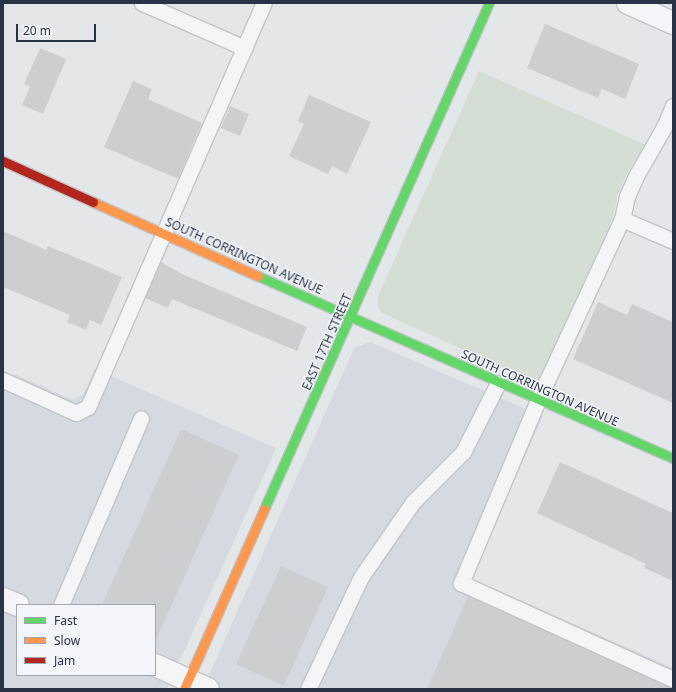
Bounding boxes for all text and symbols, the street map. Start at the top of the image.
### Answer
scale bar [18,16,98,42]
text: 20 m [23,22,51,39]
street label: SOUTH CORRINGTON AVENUE [163,215,325,297]
street label: EAST 17TH STREET [299,292,355,392]
street label: SOUTH CORRINGTON AVENUE [459,347,621,429]
legend [16,604,156,676]
text: Fast [54,612,77,629]
text: Slow [54,632,80,649]
text: Jam [54,652,75,669]

